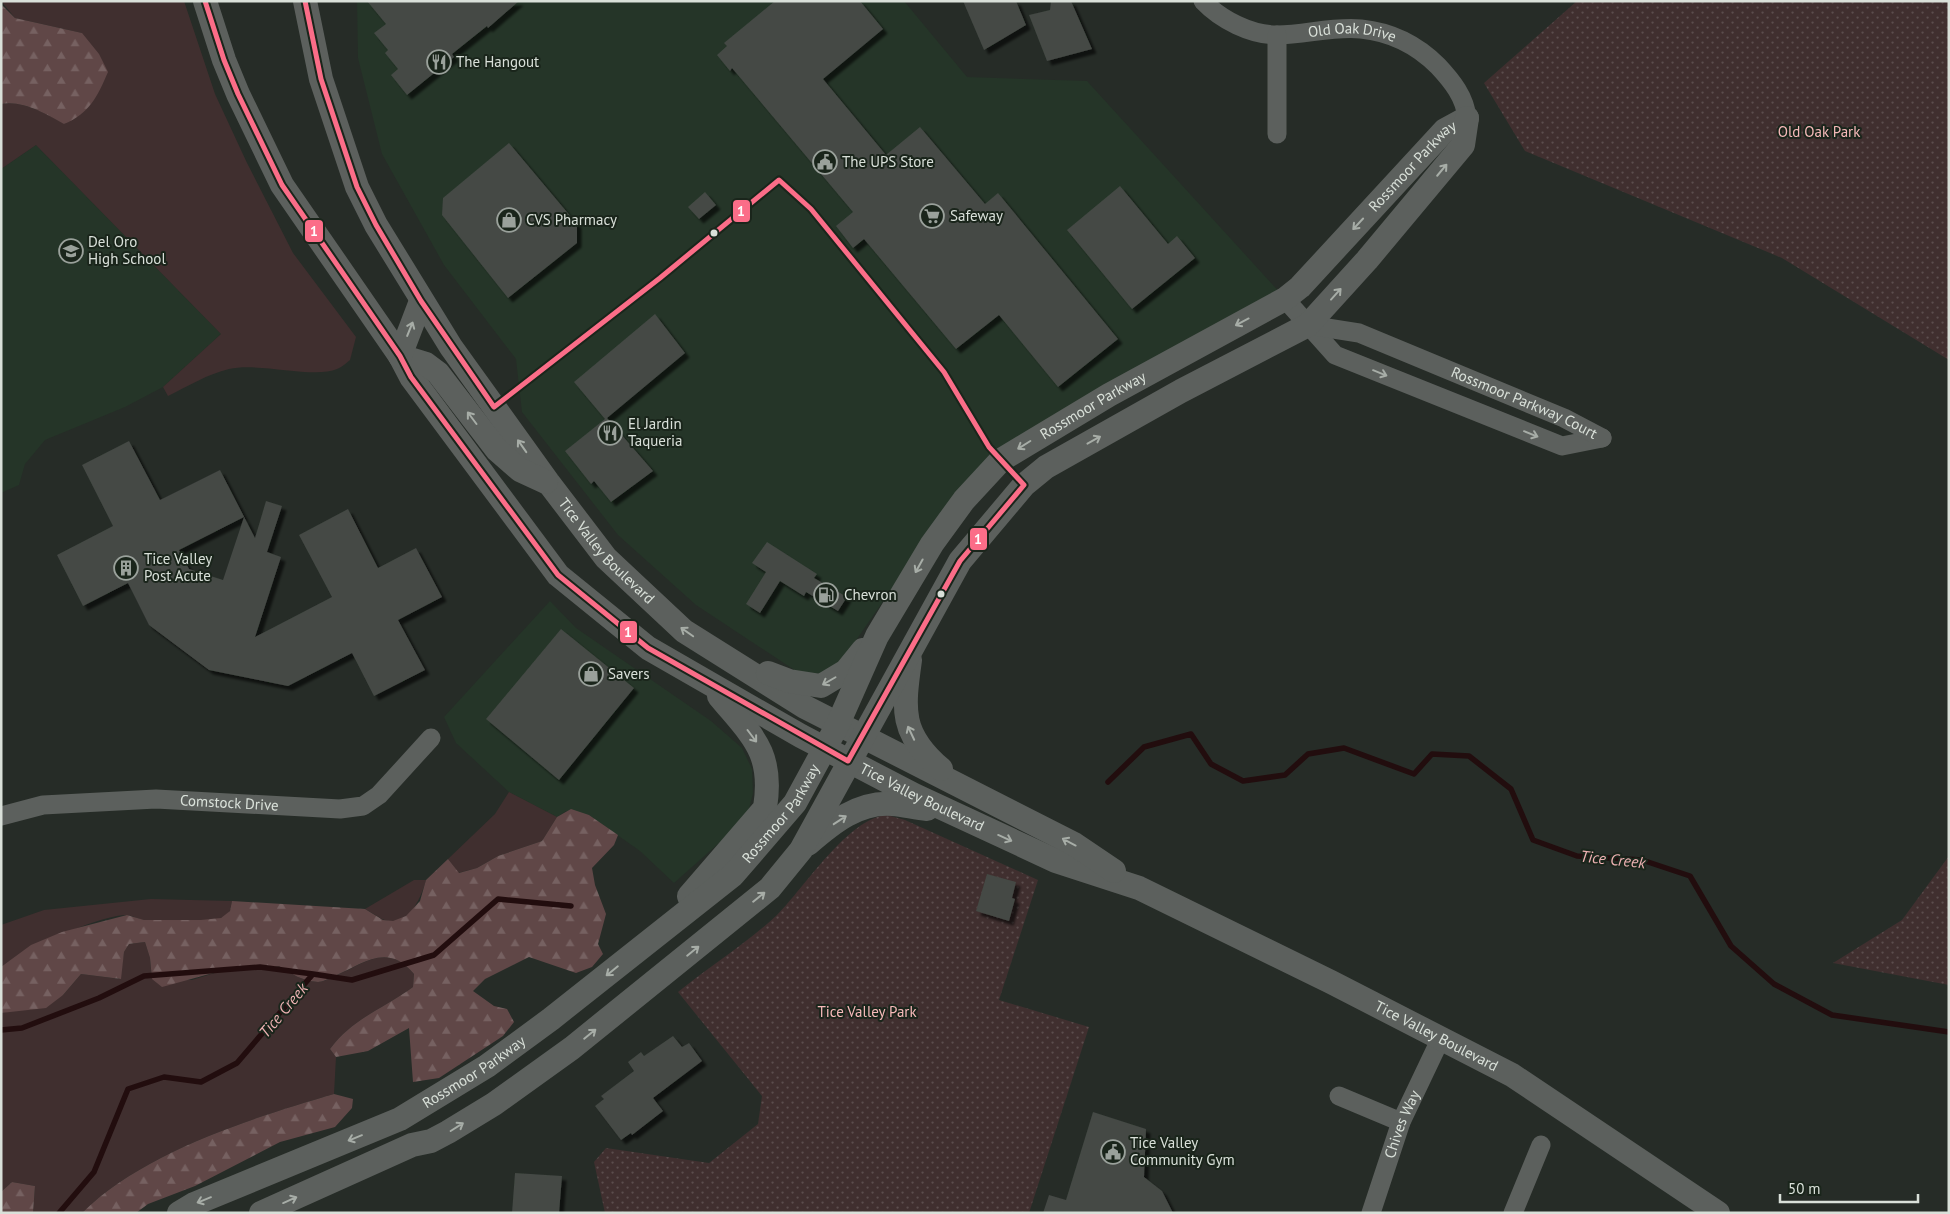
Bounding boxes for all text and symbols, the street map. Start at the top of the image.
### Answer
street label: Old Oak Drive [1307,18,1399,46]
restaurant icon: The Hangout [426,49,452,75]
place label: The Hangout [456,52,539,71]
street label: Rossmoor Parkway [1364,116,1459,216]
park label: Old Oak Park [1778,122,1861,141]
public building icon: The UPS Store [812,149,838,175]
place label: The UPS Store [842,152,934,171]
one-way arrow [1436,164,1447,177]
line badge: 1 [732,199,751,223]
text: 1 [737,202,745,220]
supermarket icon: Safeway [919,203,945,229]
place label: Safeway [950,206,1003,225]
shop icon: CVS Pharmacy [496,207,522,233]
place label: CVS Pharmacy [526,210,617,229]
one-way arrow [1352,218,1364,231]
line badge: 1 [304,219,324,243]
text: 1 [310,222,318,240]
unlabelled marker [709,228,719,238]
place label: Del Oro High School [88,232,166,268]
school or university icon: Del Oro High School [58,238,84,264]
one-way arrow [1330,287,1342,300]
one-way arrow [1234,317,1249,327]
one-way arrow [407,321,416,336]
street label: Rossmoor Parkway Court [1448,362,1601,443]
street label: Rossmoor Parkway [1036,367,1149,443]
one-way arrow [1372,369,1387,379]
one-way arrow [467,412,478,425]
place label: El Jardin Taqueria [628,414,683,450]
restaurant icon: El Jardin Taqueria [597,420,623,446]
one-way arrow [1523,429,1538,439]
one-way arrow [1087,435,1101,445]
one-way arrow [517,439,527,453]
one-way arrow [1017,440,1031,450]
street label: Tice Valley Boulevard [554,494,659,608]
line badge: 1 [969,527,988,551]
text: 1 [974,530,982,548]
place label: Tice Valley Post Acute [144,549,212,585]
building icon: Tice Valley Post Acute [113,555,139,581]
one-way arrow [913,559,923,573]
fuel station icon: Chevron [813,582,839,608]
place label: Chevron [844,585,897,604]
unlabelled marker [936,589,946,599]
line badge: 1 [619,620,638,644]
text: 1 [624,623,632,641]
one-way arrow [680,627,694,637]
shop icon: Savers [578,661,604,687]
place label: Savers [608,664,650,683]
one-way arrow [823,677,837,687]
one-way arrow [905,726,915,741]
one-way arrow [747,729,757,743]
street label: Tice Valley Boulevard [857,758,987,835]
street label: Rossmoor Parkway [738,760,823,867]
street label: Comstock Drive [180,790,279,815]
one-way arrow [832,815,846,825]
one-way arrow [997,833,1012,843]
one-way arrow [1062,837,1077,847]
water label: Tice Creek [1579,846,1647,872]
one-way arrow [752,891,765,902]
one-way arrow [686,945,699,956]
one-way arrow [606,965,619,976]
water label: Tice Creek [254,978,312,1042]
street label: Tice Valley Boulevard [1372,996,1502,1075]
park label: Tice Valley Park [817,1002,917,1021]
one-way arrow [583,1028,596,1039]
street label: Rossmoor Parkway [419,1031,529,1112]
street label: Chives Way [1380,1087,1424,1161]
one-way arrow [450,1121,464,1132]
place label: Tice Valley Community Gym [1130,1133,1235,1169]
one-way arrow [348,1134,363,1143]
public building icon: Tice Valley Community Gym [1100,1139,1126,1165]
scale bar [1780,1172,1918,1204]
text: 50 m [1788,1179,1821,1198]
one-way arrow [282,1195,297,1204]
one-way arrow [197,1196,212,1205]

